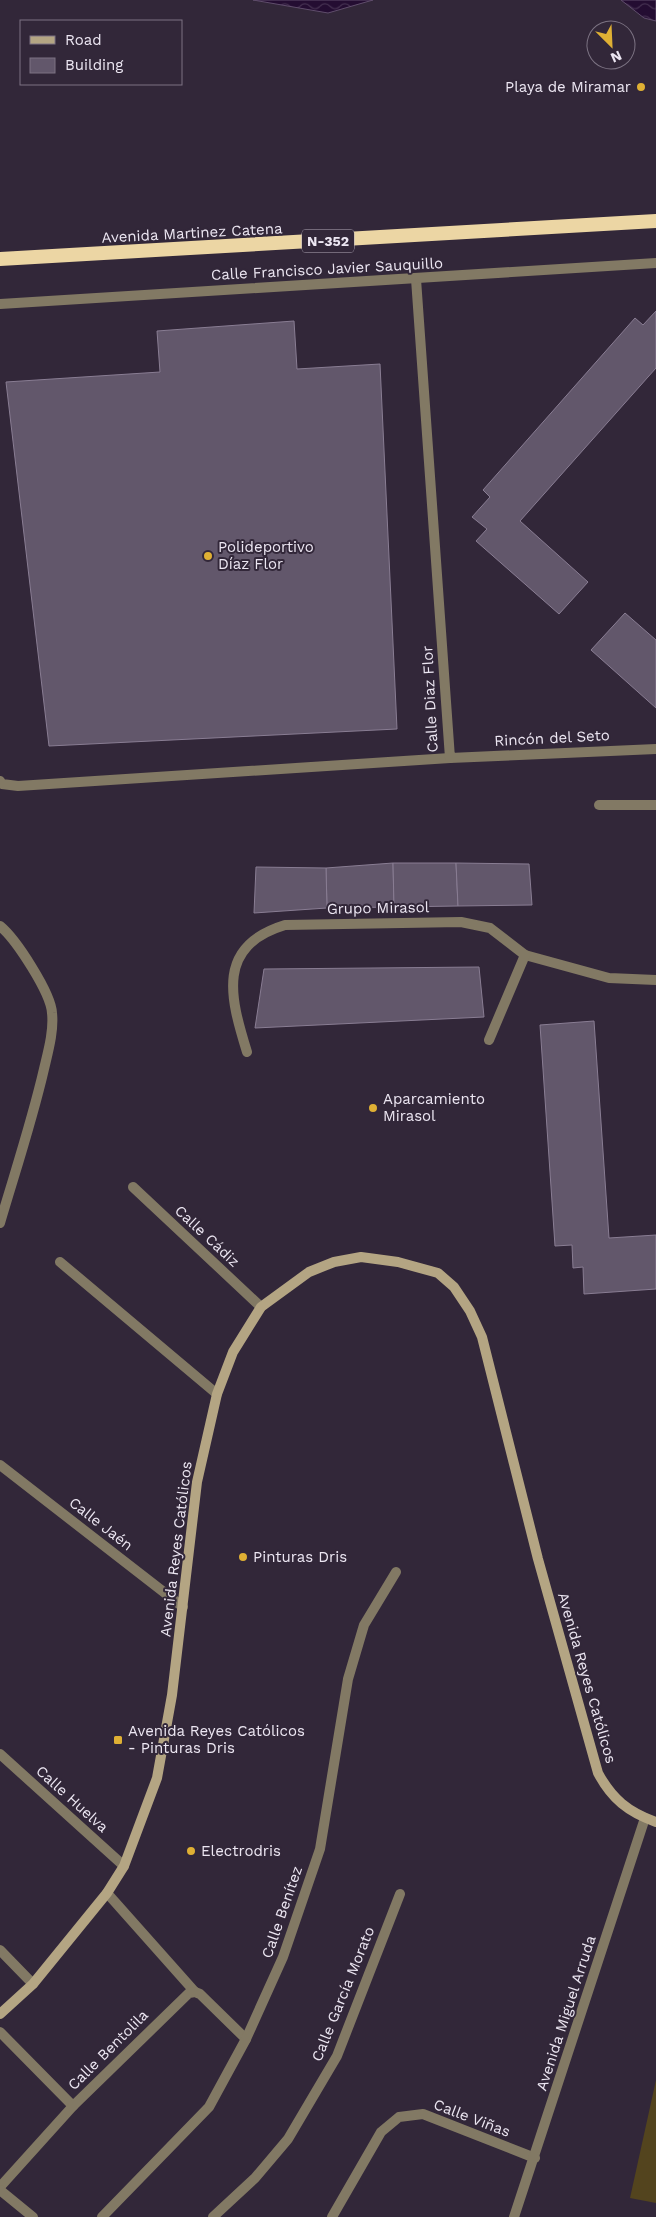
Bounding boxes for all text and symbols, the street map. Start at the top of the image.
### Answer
legend [20,20,182,85]
north arrow [586,20,636,70]
text: Road [65,31,102,49]
text: N [608,47,624,66]
text: Building [65,56,123,74]
place label: Playa de Miramar [505,78,631,96]
marker: Playa de Miramar [635,81,647,93]
street label: Avenida Martinez Catena [101,219,283,247]
road number: N-352 [302,230,354,252]
street label: Calle Francisco Javier Sauquillo [211,254,443,284]
place label: Polideportivo Díaz Flor [218,538,314,573]
marker: Polideportivo Díaz Flor [202,550,214,562]
street label: Calle Diaz Flor [418,645,442,753]
street label: Rincón del Seto [494,726,610,750]
street label: Grupo Mirasol [327,898,430,918]
place label: Aparcamiento Mirasol [383,1090,485,1125]
marker: Aparcamiento Mirasol [367,1102,379,1114]
street label: Calle Cádiz [171,1201,243,1271]
street label: Avenida Reyes Católicos [156,1460,196,1638]
street label: Calle Jaén [66,1494,136,1554]
place label: Pinturas Dris [253,1548,347,1566]
marker: Pinturas Dris [237,1551,249,1563]
street label: Avenida Reyes Católicos [554,1591,620,1766]
place label: Avenida Reyes Católicos - Pinturas Dris [128,1722,305,1757]
marker: Avenida Reyes Católicos - Pinturas Dris [112,1734,124,1746]
street label: Calle Huelva [32,1762,112,1836]
place label: Electrodris [201,1842,281,1860]
marker: Electrodris [185,1845,197,1857]
street label: Calle Benítez [258,1863,306,1961]
street label: Calle García Morato [308,1924,378,2064]
street label: Avenida Miguel Arruda [532,1933,600,2093]
street label: Calle Bentolila [64,2006,152,2094]
street label: Calle Viñas [431,2095,513,2141]

